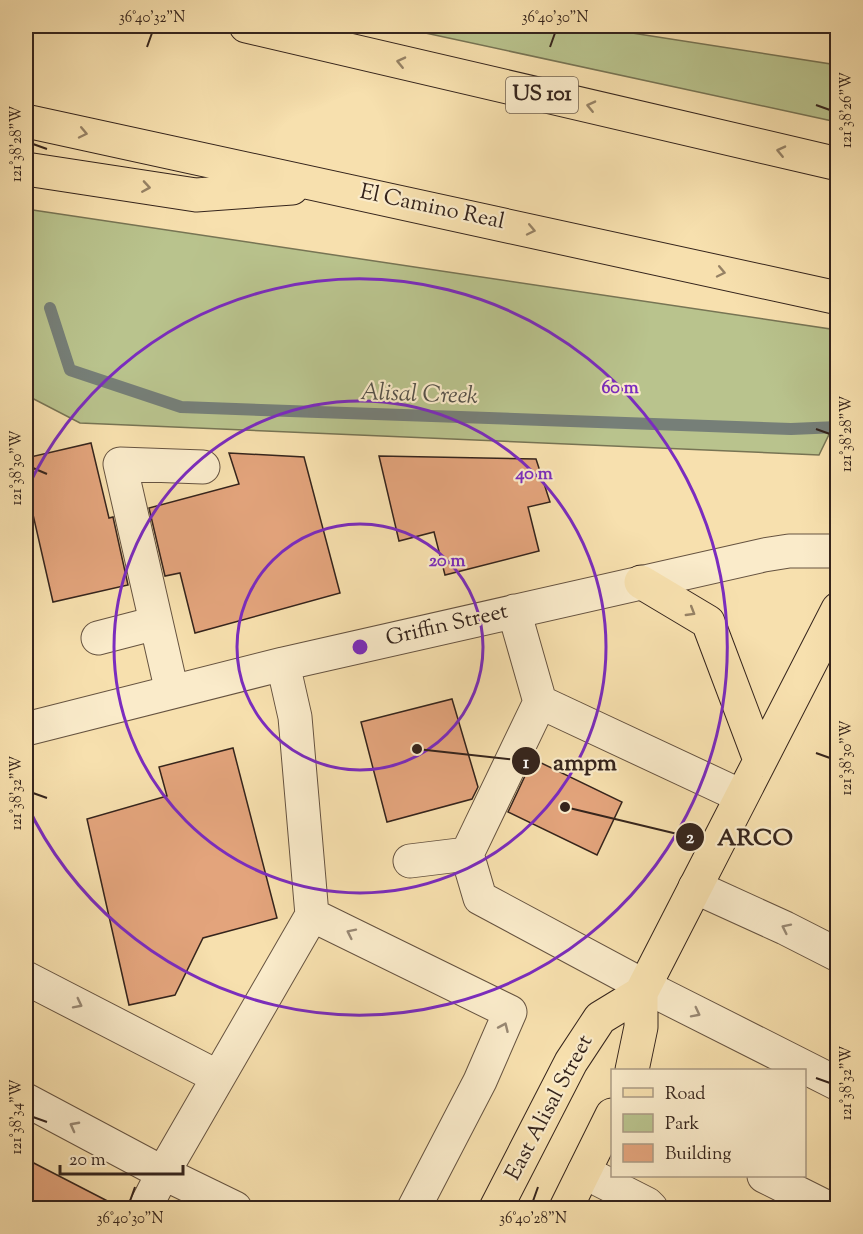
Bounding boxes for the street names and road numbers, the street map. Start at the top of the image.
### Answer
road number: US 101 [506,77,578,113]
street label: El Camino Real [357,177,507,239]
street label: Griffin Street [383,596,512,656]
street label: East Alisal Street [498,1029,602,1187]

